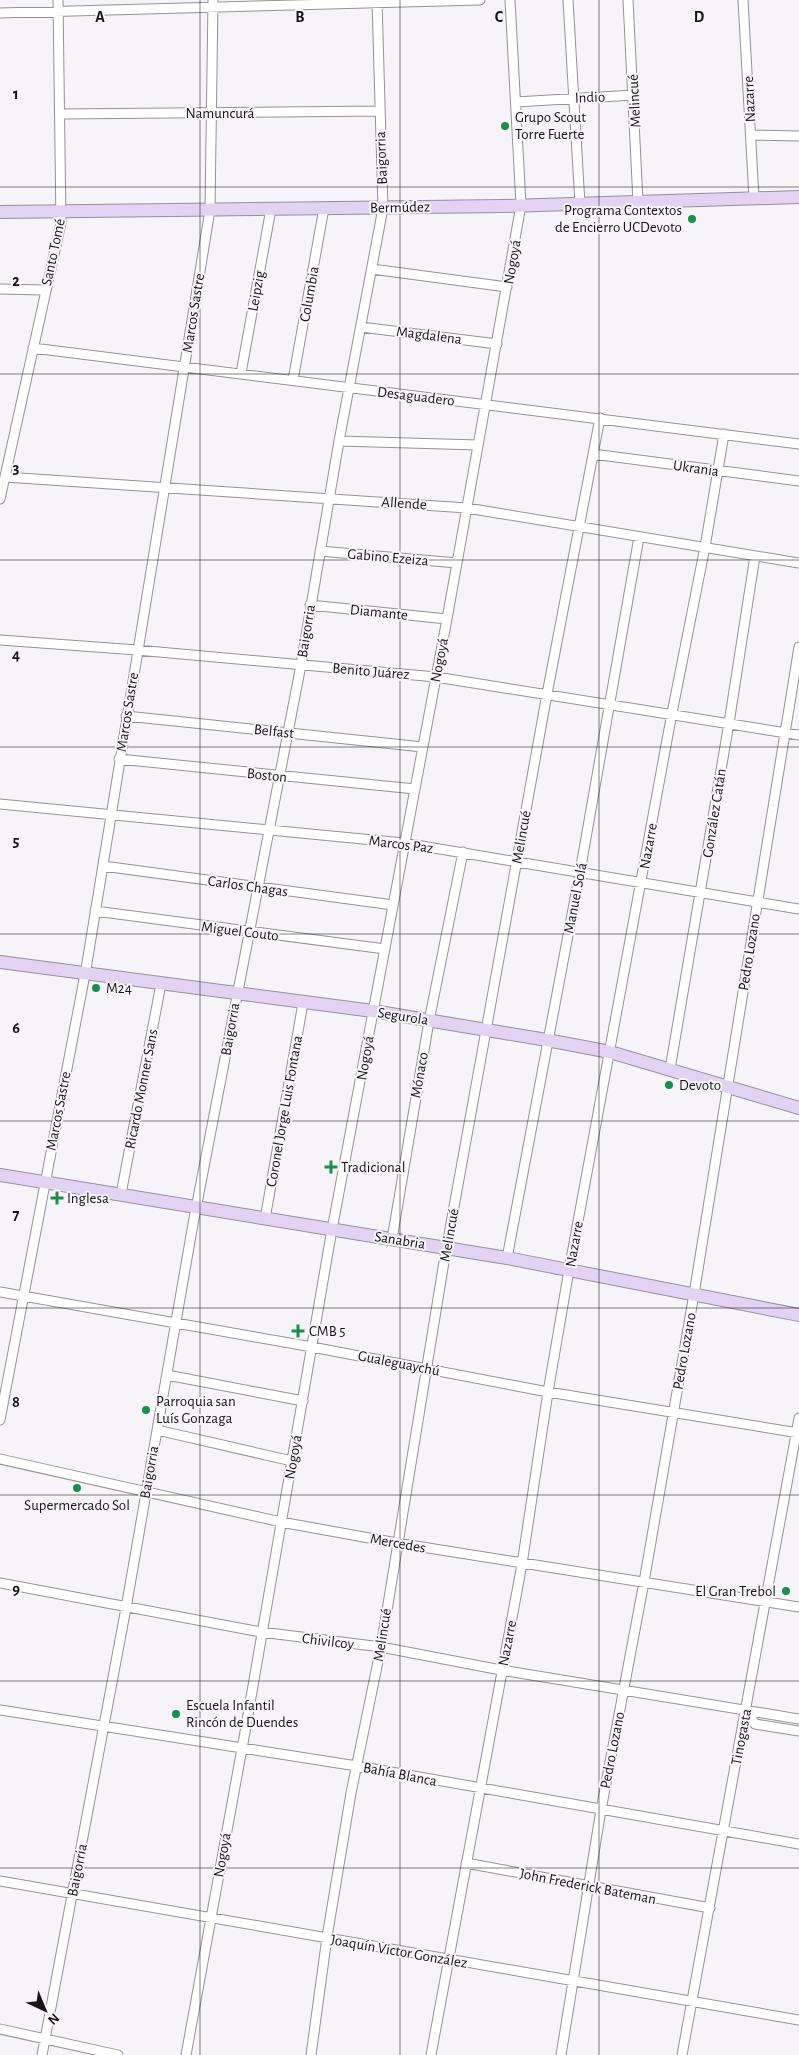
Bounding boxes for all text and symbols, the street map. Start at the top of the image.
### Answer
text: A [95,9,105,25]
text: B [295,9,305,25]
text: C [495,9,504,25]
text: D [694,9,705,25]
street label: Melincué [626,74,643,128]
street label: Nazarre [741,75,758,123]
text: 1 [13,86,19,102]
street label: Indio [575,89,605,106]
street label: Namuncurá [186,106,254,121]
place label: Grupo Scout Torre Fuerte [515,110,586,142]
marker: Grupo Scout Torre Fuerte [499,120,511,132]
street label: Baigorria [373,131,390,185]
street label: Bermúdez [370,199,430,216]
place label: Programa Contextos de Encierro UCDevoto [555,203,682,235]
marker: Programa Contextos de Encierro UCDevoto [686,213,698,225]
street label: Santo Tomé [39,217,68,287]
street label: Nogoyá [501,239,524,285]
street label: Columbia [297,265,322,323]
street label: Leipzig [246,269,268,313]
street label: Marcos Sastre [180,272,207,354]
text: 2 [12,273,20,289]
street label: Magdalena [395,324,463,347]
street label: Desaguadero [376,384,455,409]
street label: Ukrania [672,458,720,479]
text: 3 [13,460,20,476]
street label: Allende [381,494,427,513]
street label: Gabino Ezeiza [347,546,429,569]
street label: Diamante [349,602,409,623]
street label: Baigorria [295,603,318,659]
street label: Nogoyá [428,637,451,684]
text: 4 [12,647,20,663]
street label: Benito Juárez [332,661,410,682]
street label: Marcos Sastre [114,671,141,753]
street label: Belfast [253,722,295,741]
street label: Boston [246,766,288,785]
street label: González Catán [700,767,729,859]
street label: Melincué [509,809,534,865]
street label: Nazarre [637,822,660,870]
text: 5 [13,833,20,849]
street label: Marcos Paz [368,833,434,856]
street label: Manuel Solá [561,861,590,935]
street label: Carlos Chagas [207,873,289,900]
street label: Pedro Lozano [736,912,763,992]
street label: Miguel Couto [200,919,280,944]
place label: M24 [106,981,132,996]
marker: M24 [90,982,102,994]
street label: Baigorria [218,1001,243,1057]
street label: Segurola [376,1005,429,1028]
text: 6 [12,1020,20,1036]
street label: Ricardo Monner Sans [122,1028,160,1150]
street label: Coronel Jorge Luis Fontana [264,1034,305,1188]
street label: Nogoyá [354,1035,377,1081]
street label: Mónaco [408,1051,431,1099]
street label: Marcos Sastre [43,1070,74,1152]
place label: Devoto [679,1078,721,1093]
marker: Devoto [663,1079,675,1091]
place label: Tradicional [341,1160,405,1175]
marker: Tradicional [325,1161,337,1173]
place label: Inglesa [67,1191,109,1206]
marker: Inglesa [51,1192,63,1204]
text: 7 [13,1207,20,1223]
street label: Melincué [437,1207,462,1263]
street label: Nazarre [563,1220,586,1268]
street label: Sanabria [373,1229,426,1252]
street label: Pedro Lozano [670,1311,699,1391]
marker: CMB 5 [291,1324,305,1338]
place label: CMB 5 [309,1324,345,1339]
street label: Gualeguaychú [357,1348,441,1379]
text: 8 [12,1394,20,1410]
place label: Parroquia san Luís Gonzaga [156,1394,236,1426]
marker: Parroquia san Luís Gonzaga [140,1404,152,1416]
street label: Nogoyá [282,1434,305,1480]
street label: Baigorria [137,1444,162,1500]
marker: Supermercado Sol [71,1482,83,1494]
place label: Supermercado Sol [24,1498,130,1513]
street label: Mercedes [369,1531,427,1556]
text: 9 [12,1581,20,1597]
place label: El Gran Trebol [695,1584,776,1599]
marker: El Gran Trebol [780,1585,792,1597]
street label: Melincué [371,1607,394,1663]
street label: Nazarre [496,1619,519,1667]
street label: Chivilcoy [301,1631,355,1652]
place label: Escuela Infantil Rincón de Duendes [186,1698,298,1730]
street label: Tinogasta [729,1707,754,1767]
marker: Escuela Infantil Rincón de Duendes [170,1708,182,1720]
street label: Pedro Lozano [598,1710,627,1790]
street label: Bahía Blanca [362,1760,438,1789]
street label: Nogoyá [211,1832,234,1878]
street label: Baigorria [65,1842,90,1898]
street label: John Frederick Bateman [518,1866,657,1907]
street label: Joaquín Victor González [329,1932,468,1971]
north arrow [20,1985,70,2035]
text: N [45,2010,62,2027]

